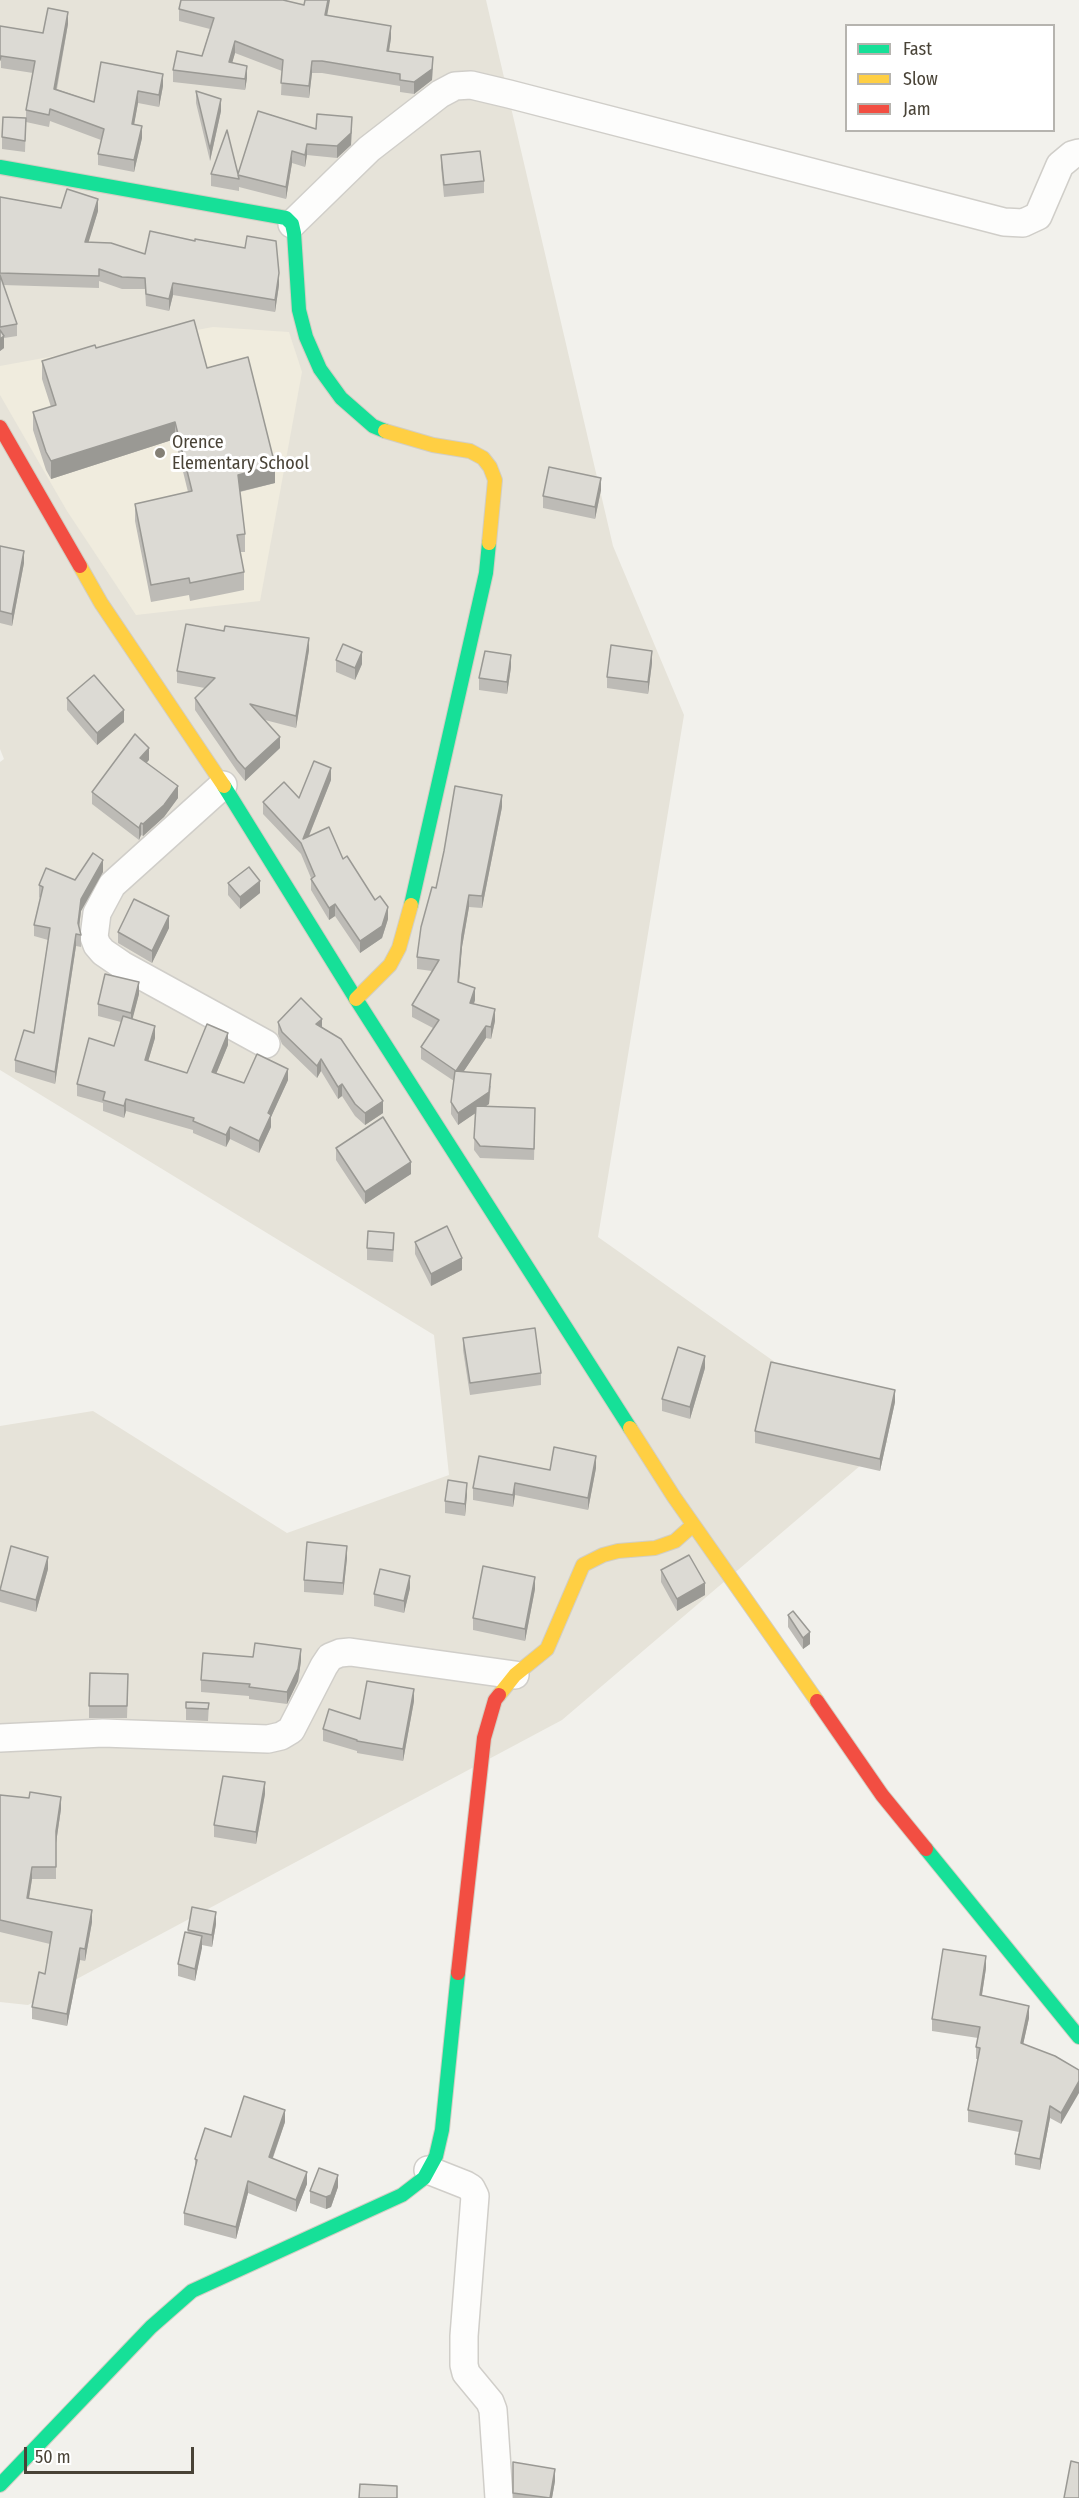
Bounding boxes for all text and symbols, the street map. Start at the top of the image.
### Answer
legend [845,24,1055,132]
text: Fast [903,38,932,60]
text: Slow [903,68,938,90]
text: Jam [903,98,931,120]
place label: Orence Elementary School [172,432,309,474]
marker: Orence Elementary School [153,446,167,460]
scale bar [27,2435,196,2473]
text: 50 m [35,2446,71,2468]

